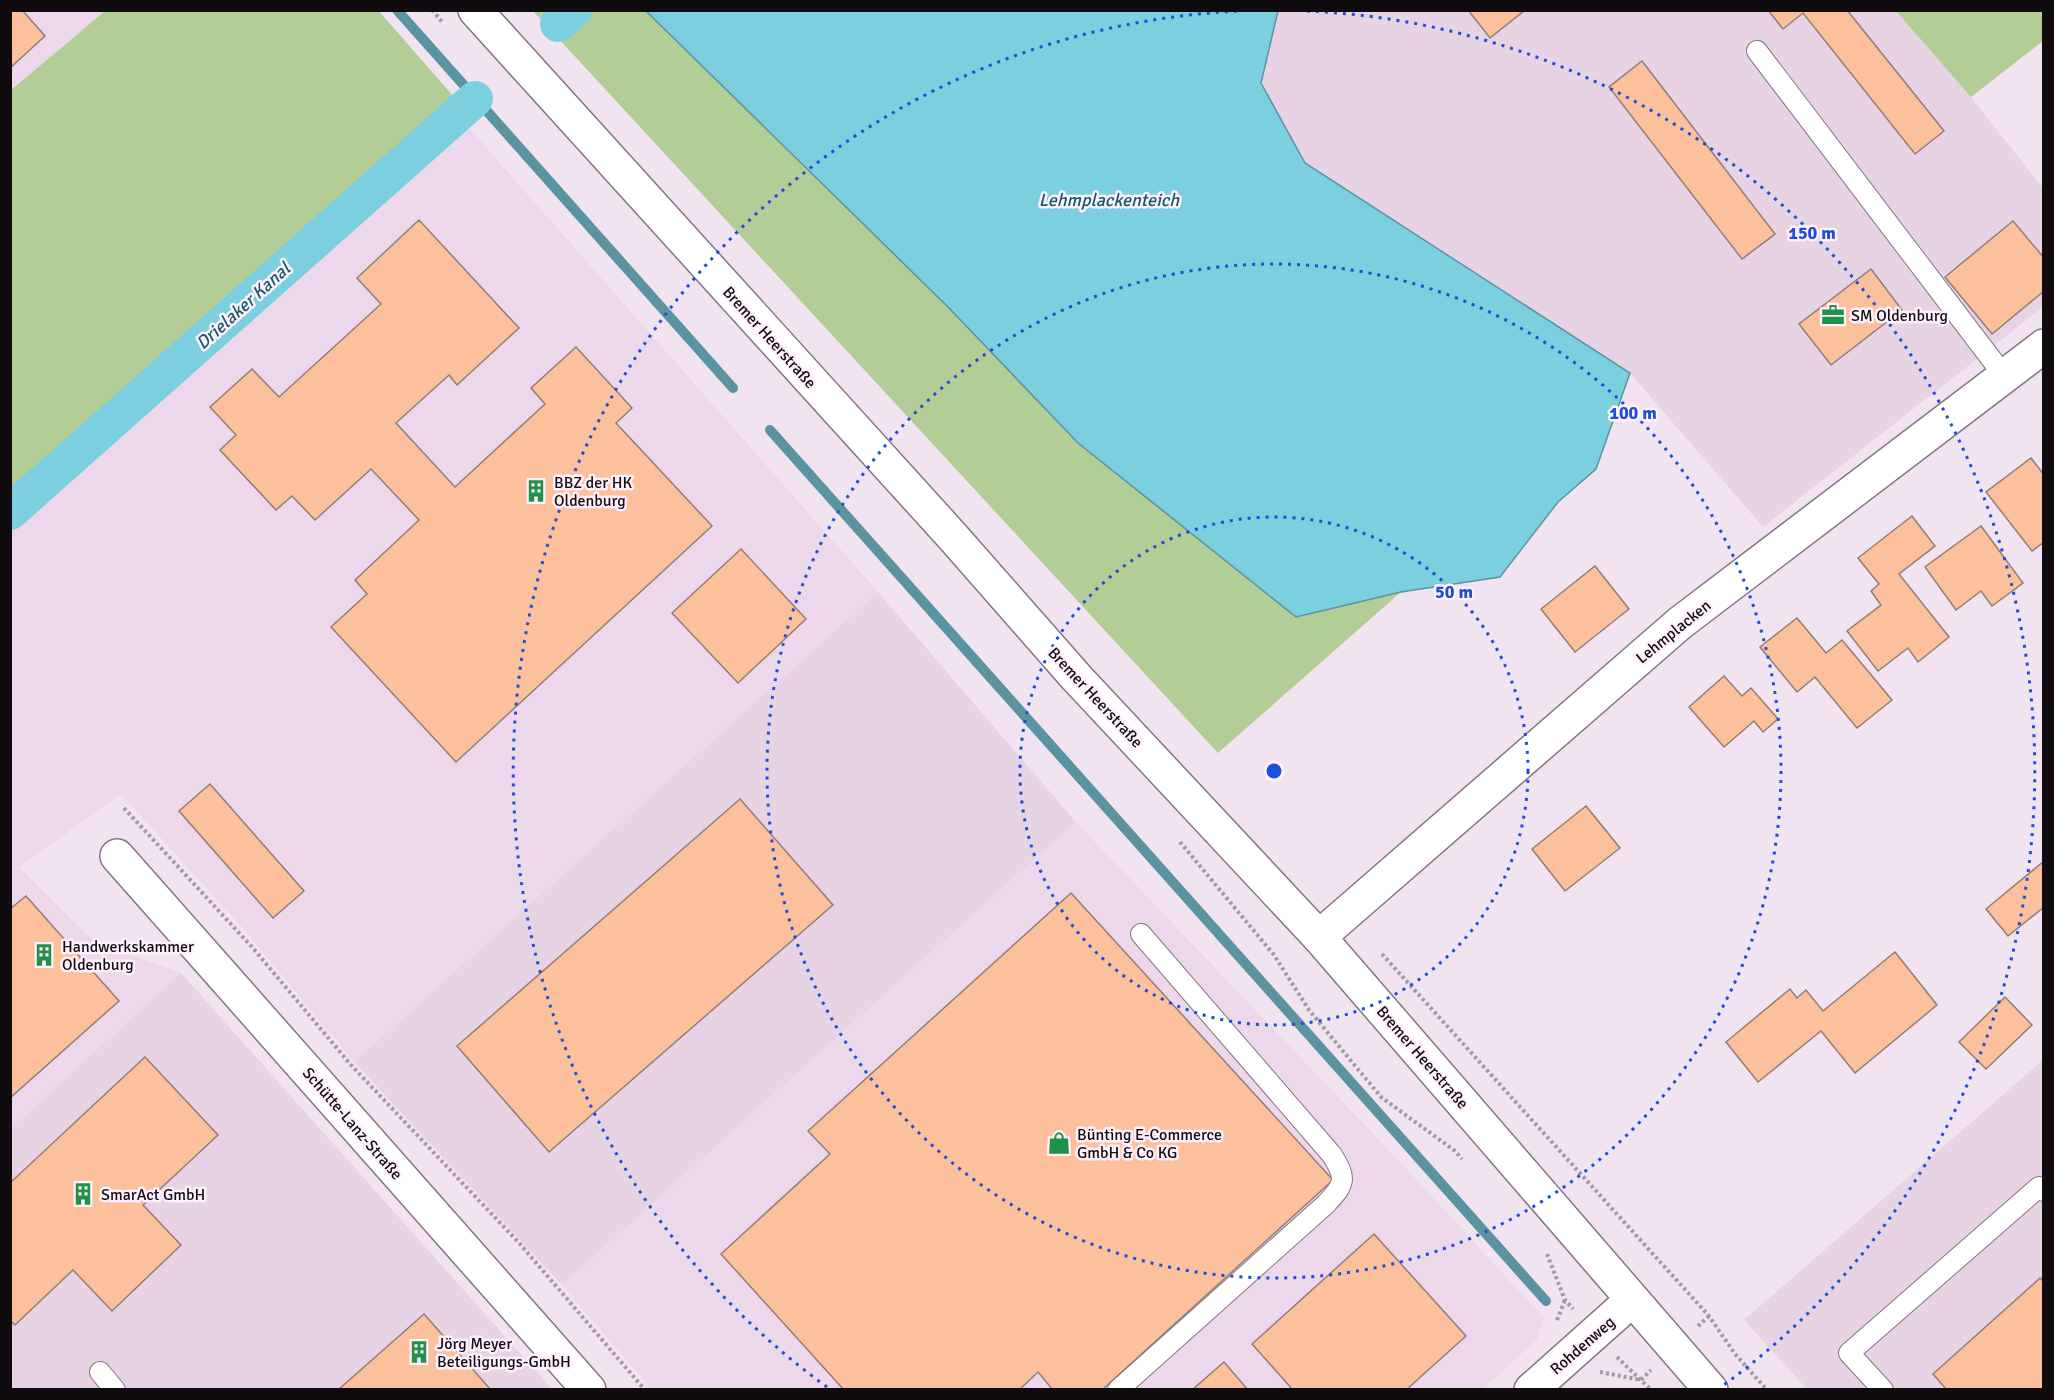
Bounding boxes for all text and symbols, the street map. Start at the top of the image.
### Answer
water label: Lehmplackenteich [1039,189,1180,211]
text: 150 m [1788,222,1836,244]
water label: Drielaker Kanal [191,257,296,354]
street label: Bremer Heerstraße [718,283,820,393]
office icon: SM Oldenburg [1820,302,1846,328]
place label: SM Oldenburg [1851,306,1948,326]
text: 100 m [1609,402,1657,424]
place label: BBZ der HK Oldenburg [554,473,633,511]
building icon: BBZ der HK Oldenburg [523,478,549,504]
text: 50 m [1435,581,1473,603]
street label: Lehmplacken [1632,595,1715,668]
street label: Bremer Heerstraße [1043,643,1147,752]
centre of rings [1264,761,1284,781]
place label: Handwerkskammer Oldenburg [62,937,194,975]
building icon: Handwerkskammer Oldenburg [31,942,57,968]
street label: Bremer Heerstraße [1372,1002,1473,1113]
street label: Schütte-Lanz-Straße [298,1063,407,1184]
place label: Bünting E-Commerce GmbH & Co KG [1077,1125,1222,1163]
shop icon: Bünting E-Commerce GmbH & Co KG [1046,1130,1072,1156]
building icon: SmarAct GmbH [70,1181,96,1207]
place label: SmarAct GmbH [101,1185,205,1205]
street label: Rohdenweg [1546,1312,1619,1379]
place label: Jörg Meyer Beteiligungs-GmbH [437,1334,571,1372]
building icon: Jörg Meyer Beteiligungs-GmbH [406,1339,432,1365]

